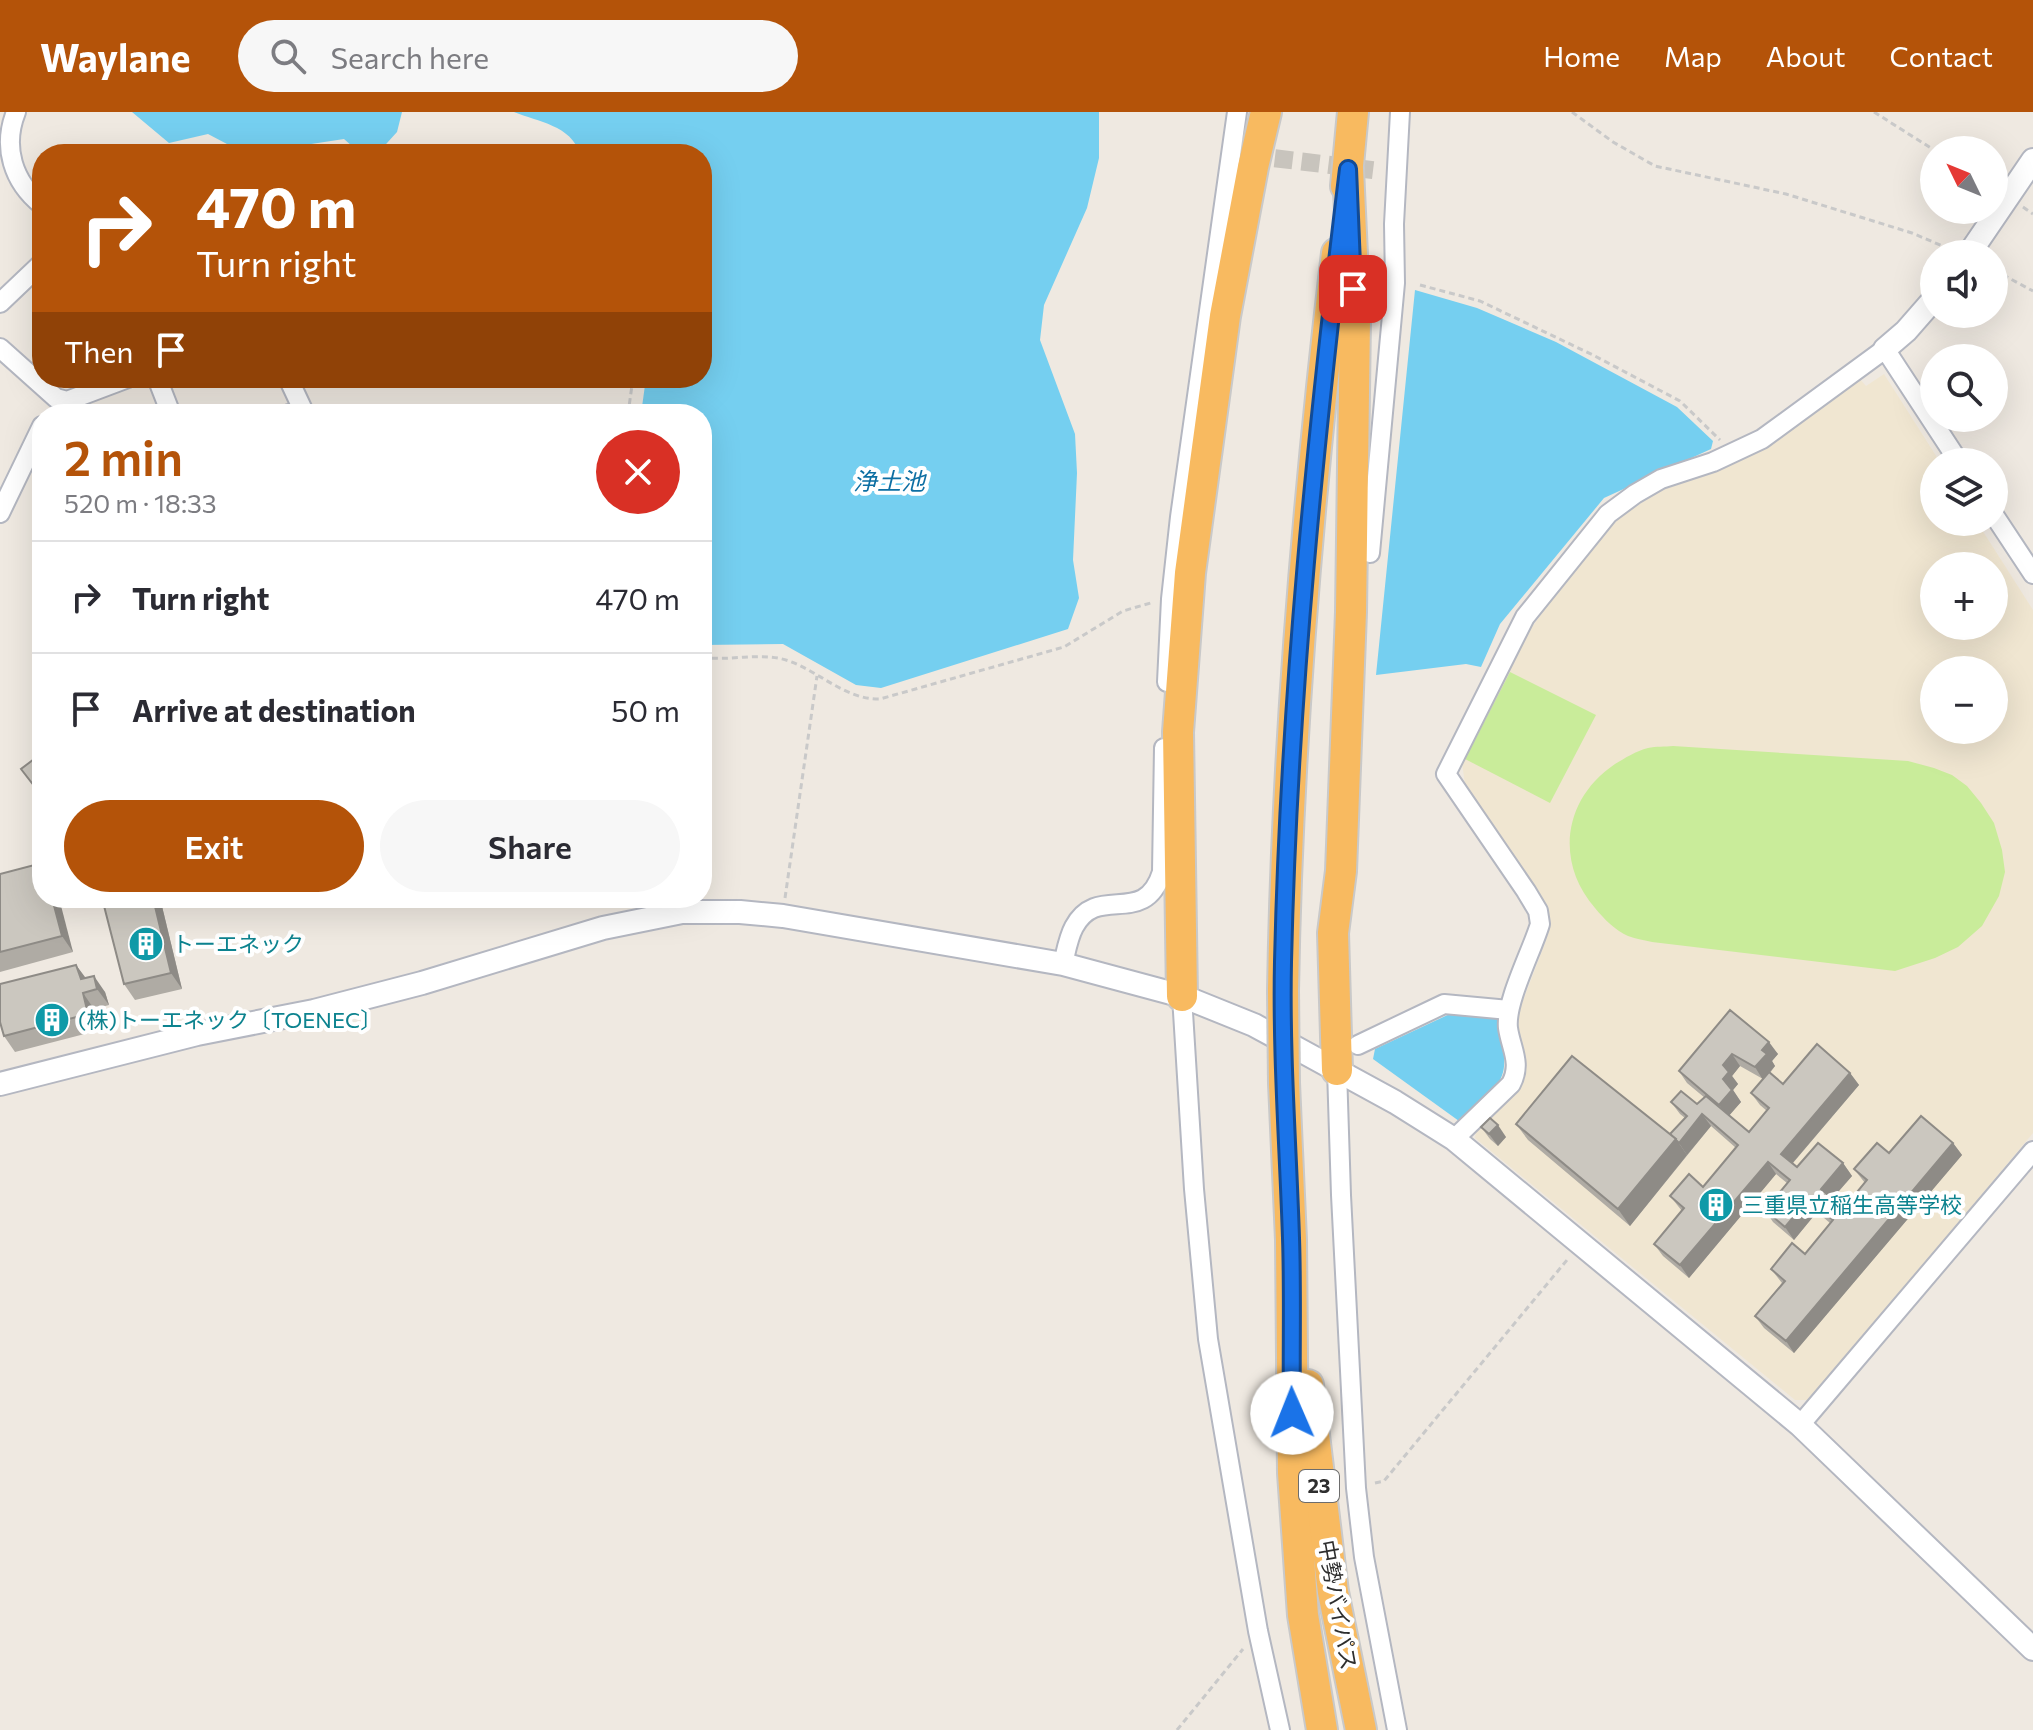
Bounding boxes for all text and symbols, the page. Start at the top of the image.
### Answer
search box [238,20,798,92]
text: Waylane [40,33,190,80]
icon: search [266,34,310,78]
text: Search here [330,38,489,75]
text: Home [1543,39,1620,73]
text: Map [1664,39,1722,73]
text: About [1766,39,1846,73]
text: Contact [1890,39,1993,73]
north arrow [1920,136,2008,224]
map controls [1920,136,2008,744]
text: 470 m [196,171,356,240]
icon: right [64,176,168,280]
text: Turn right [196,240,357,284]
button: sound [1920,240,2008,328]
pin [1319,255,1387,323]
icon: arrive [1331,267,1375,311]
icon: arrive [149,328,193,372]
text: Then [64,332,133,369]
button: search [1920,344,2008,432]
text: 2 min [64,427,183,486]
button: close [596,430,680,514]
button: layers [1920,448,2008,536]
water label: 浄土池 [853,466,927,495]
text: 520 m · 18:33 [64,487,217,518]
button: + [1920,552,2008,640]
icon: right [64,575,108,619]
text: Turn right [132,579,269,616]
text: 470 m [595,579,680,616]
button: − [1920,656,2008,744]
icon: arrive [64,687,108,731]
text: Arrive at destination [132,691,416,728]
text: 50 m [611,691,680,728]
button: Exit [64,800,364,892]
button: Share [380,800,680,892]
building icon: トーエネック [127,925,165,963]
place label: トーエネック [172,930,304,957]
building icon: (株)トーエネック〔TOENEC〕 [33,1001,71,1039]
place label: (株)トーエネック〔TOENEC〕 [78,1006,382,1033]
building icon: 三重県立稲生高等学校 [1697,1186,1735,1224]
place label: 三重県立稲生高等学校 [1742,1191,1962,1218]
position arrow [1250,1371,1334,1455]
road number: 23 [1299,1470,1339,1502]
street label: 中勢バイパス [1314,1538,1363,1672]

